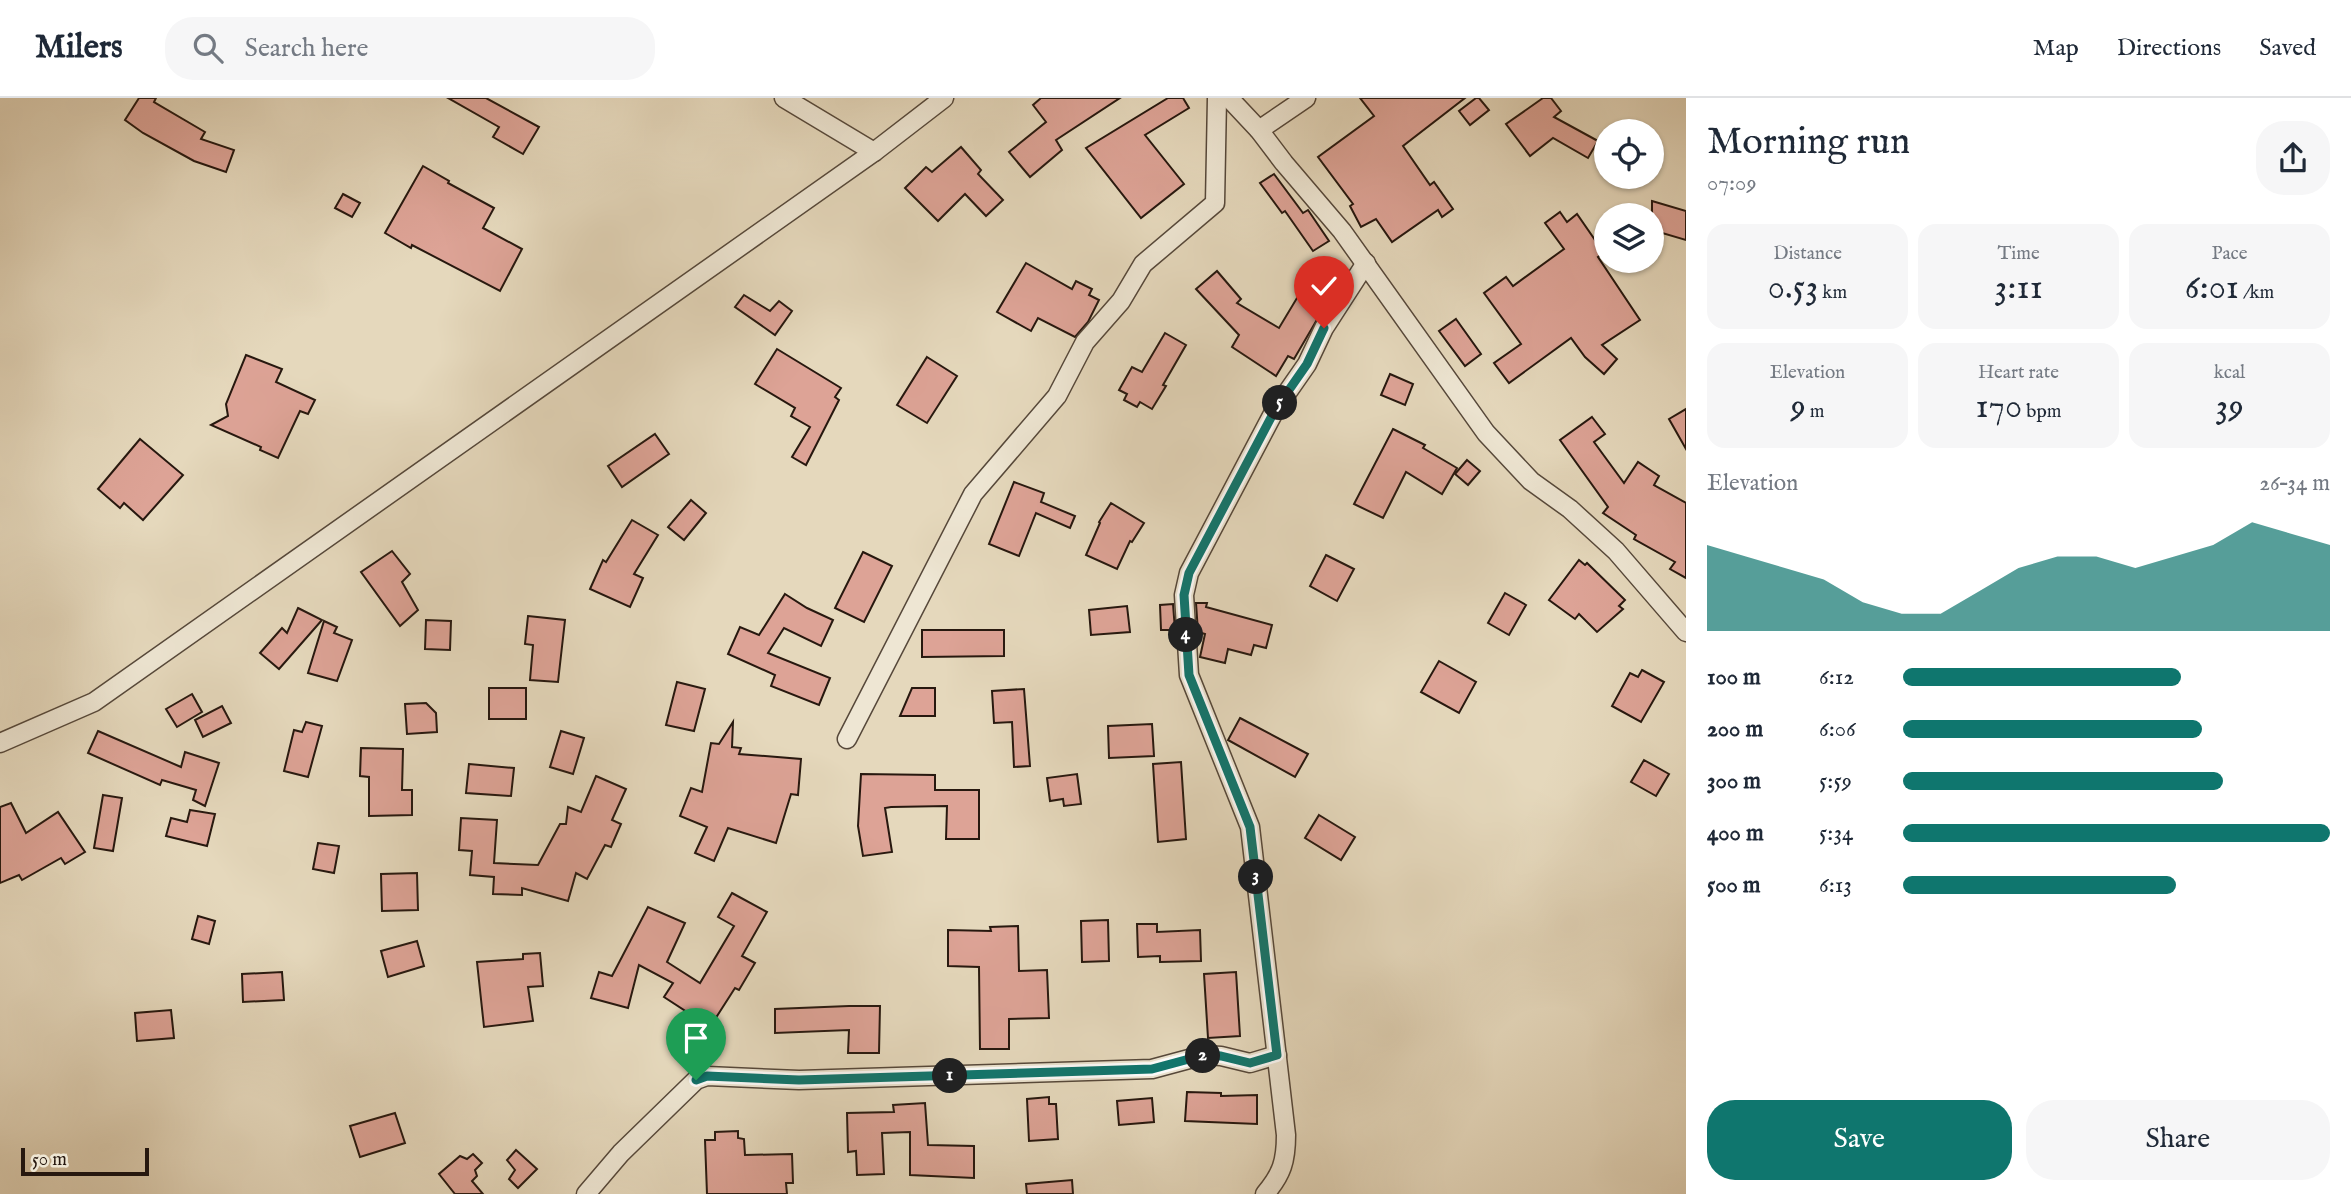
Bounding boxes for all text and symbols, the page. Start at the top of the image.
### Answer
search box [165,17,655,80]
text: Milers [35,27,123,69]
icon: search [189,29,227,67]
text: Search here [245,32,369,65]
text: Map [2033,33,2079,64]
text: Directions [2117,33,2221,64]
text: Saved [2259,33,2316,64]
map controls [1594,119,1664,273]
button: locate [1594,119,1664,189]
text: Morning run [1707,119,1910,167]
button: share [2256,121,2330,195]
text: 07:09 [1707,169,1756,198]
button: layers [1594,203,1664,273]
text: Distance [1773,242,1842,266]
text: Time [1997,242,2040,266]
text: Pace [2212,242,2247,266]
pin [1294,256,1354,328]
text: 0.53 [1768,266,1818,311]
text: 3:11 [1994,266,2043,311]
text: 6:01 [2185,266,2239,311]
icon: check [1305,267,1343,305]
text: km [1818,281,1847,305]
text: /km [2239,281,2274,305]
text: Elevation [1770,361,1845,385]
text: Heart rate [1978,361,2059,385]
text: kcal [2214,361,2245,385]
text: 9 [1790,385,1806,430]
text: 170 [1976,385,2022,430]
text: 39 [2215,385,2244,430]
pin: 5 [1262,386,1298,420]
text: 5 [1276,390,1283,414]
text: m [1806,400,1825,424]
text: bpm [2022,400,2061,424]
text: Elevation [1707,469,1798,498]
text: 26–34 m [2259,469,2330,498]
pin: 4 [1168,618,1204,652]
text: 4 [1181,622,1190,646]
text: 100 m [1707,663,1761,692]
text: 6:12 [1819,663,1854,692]
text: 200 m [1707,715,1763,744]
text: 6:06 [1819,715,1856,744]
text: 300 m [1707,767,1761,796]
text: 5:59 [1819,767,1852,796]
text: 400 m [1707,819,1764,848]
text: 5:34 [1819,819,1853,848]
pin: 3 [1238,860,1274,894]
text: 3 [1252,864,1259,888]
text: 500 m [1707,871,1761,900]
text: 6:13 [1819,871,1852,900]
pin [666,1008,726,1080]
icon: arrive [677,1019,715,1057]
pin: 2 [1186,1038,1220,1074]
text: 2 [1198,1043,1207,1067]
pin: 1 [932,1058,968,1094]
text: 1 [946,1063,953,1087]
button: Save [1707,1100,2012,1180]
button: Share [2026,1100,2330,1180]
scale bar [21,1145,149,1177]
text: 50 m [32,1148,67,1172]

